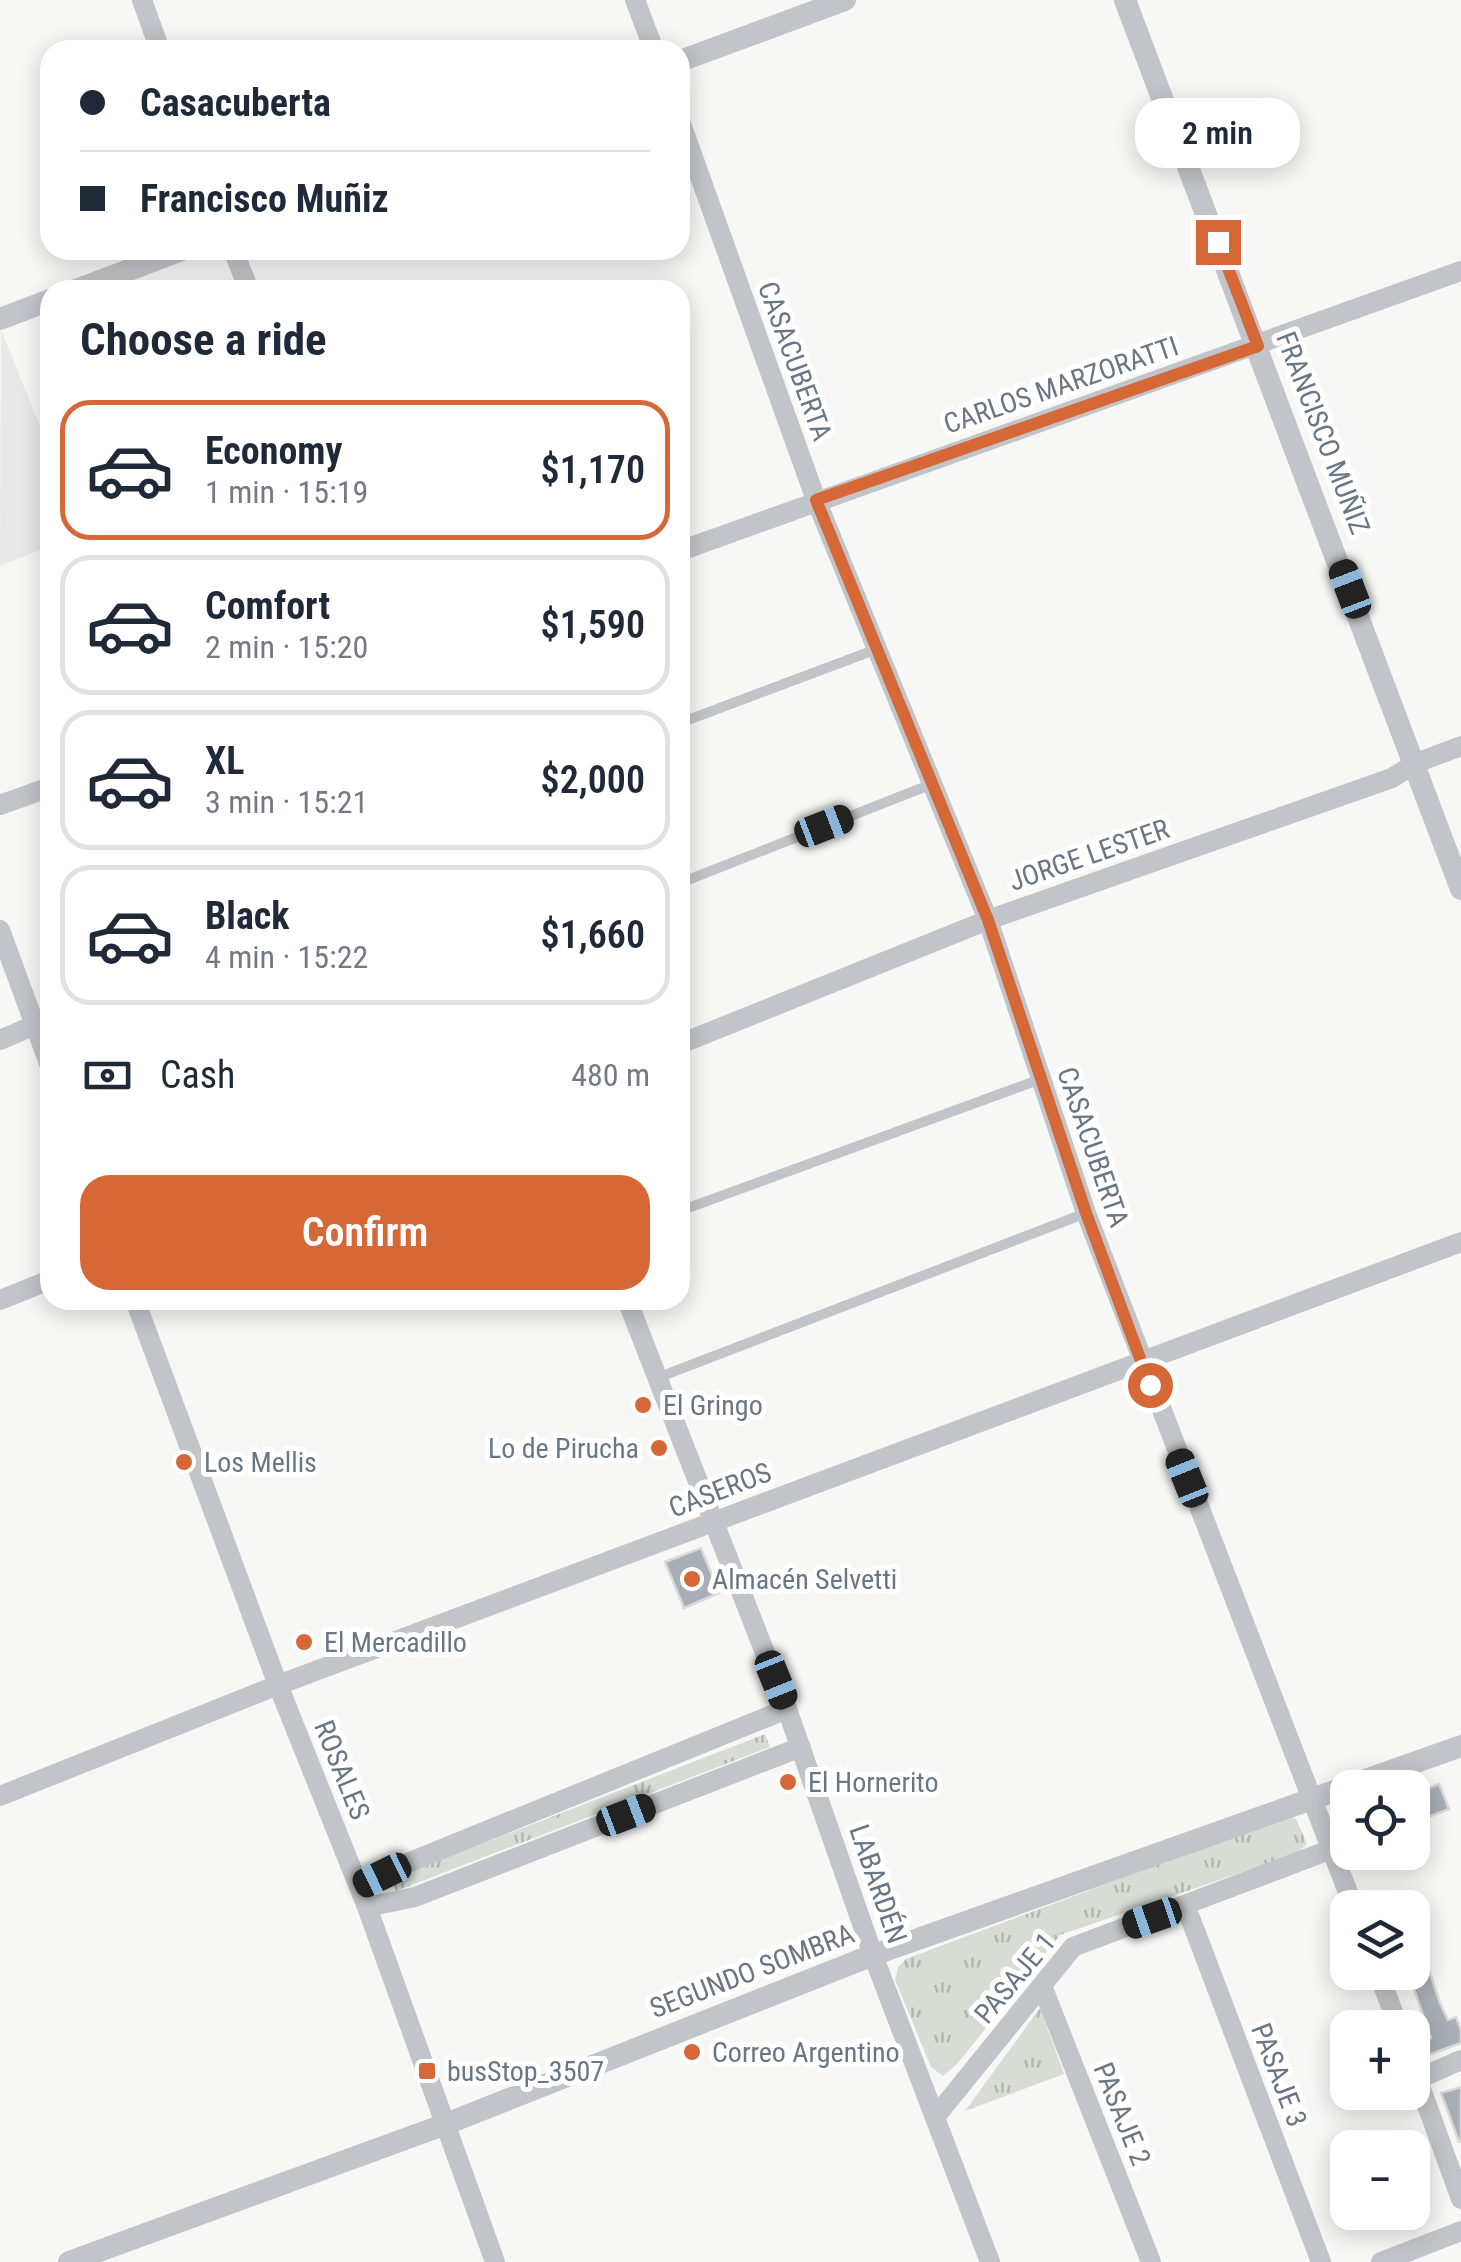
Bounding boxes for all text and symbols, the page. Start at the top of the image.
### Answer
text: Casacuberta [140,81,331,125]
callout: 2 min [1136,97,1300,167]
text: 2 min [1182,114,1253,152]
text: Francisco Muñiz [140,177,389,221]
route end [1196,220,1241,265]
street label: CASACUBERTA [751,277,839,445]
text: Choose a ride [80,313,327,366]
street label: FRANCISCO MUÑIZ [1269,327,1377,539]
street label: CARLOS MARZORATTI [939,329,1183,441]
icon: car [85,425,175,515]
text: Economy [205,429,342,473]
text: $1,170 [541,448,645,492]
text: 1 min · 15:19 [205,473,368,511]
car [1325,556,1375,622]
icon: car [85,580,175,670]
text: Comfort [205,584,330,628]
text: $1,590 [541,603,645,647]
text: 2 min · 15:20 [205,628,368,666]
icon: car [85,735,175,825]
text: XL [205,739,244,783]
text: $2,000 [541,758,645,802]
text: 3 min · 15:21 [205,783,368,821]
car [791,801,857,851]
street label: JORGE LESTER [1005,812,1174,898]
icon: car [85,890,175,980]
text: Black [205,894,289,938]
text: $1,660 [541,913,645,957]
text: 4 min · 15:22 [205,938,368,976]
icon: cash [80,1048,135,1103]
text: Cash [160,1053,235,1097]
text: 480 m [571,1056,650,1094]
street label: CASACUBERTA [1050,1063,1136,1231]
button: Confirm [80,1175,650,1290]
route start [1128,1363,1173,1408]
place label: El Gringo [663,1389,763,1422]
marker: El Gringo [632,1394,654,1416]
place label: Lo de Pirucha [488,1432,639,1465]
marker: Lo de Pirucha [648,1437,670,1459]
car [1162,1445,1212,1511]
place label: Los Mellis [204,1446,317,1479]
marker: Los Mellis [173,1451,195,1473]
street label: CASEROS [664,1455,776,1525]
place label: Almacén Selvetti [712,1563,897,1596]
marker: Almacén Selvetti [681,1568,703,1590]
place label: El Mercadillo [324,1626,467,1659]
marker: El Mercadillo [293,1631,315,1653]
car [751,1647,801,1713]
street label: ROSALES [307,1716,377,1824]
place label: El Hornerito [808,1766,938,1799]
map controls [1330,1770,1430,2230]
button: locate [1330,1770,1430,1870]
marker: El Hornerito [777,1771,799,1793]
car [593,1790,659,1840]
street label: LABARDÉN [842,1820,914,1948]
car [348,1848,416,1902]
button: layers [1330,1890,1430,1990]
car [1119,1894,1185,1942]
street label: SEGUNDO SOMBRA [645,1917,859,2025]
street label: PASAJE 1 [968,1926,1062,2030]
button: + [1330,2010,1430,2110]
street label: PASAJE 3 [1244,2019,1314,2131]
place label: Correo Argentino [712,2036,900,2069]
marker: Correo Argentino [681,2041,703,2063]
place label: busStop_3507 [447,2055,604,2088]
street label: PASAJE 2 [1086,2058,1158,2170]
marker: busStop_3507 [416,2060,438,2082]
button: − [1330,2130,1430,2230]

